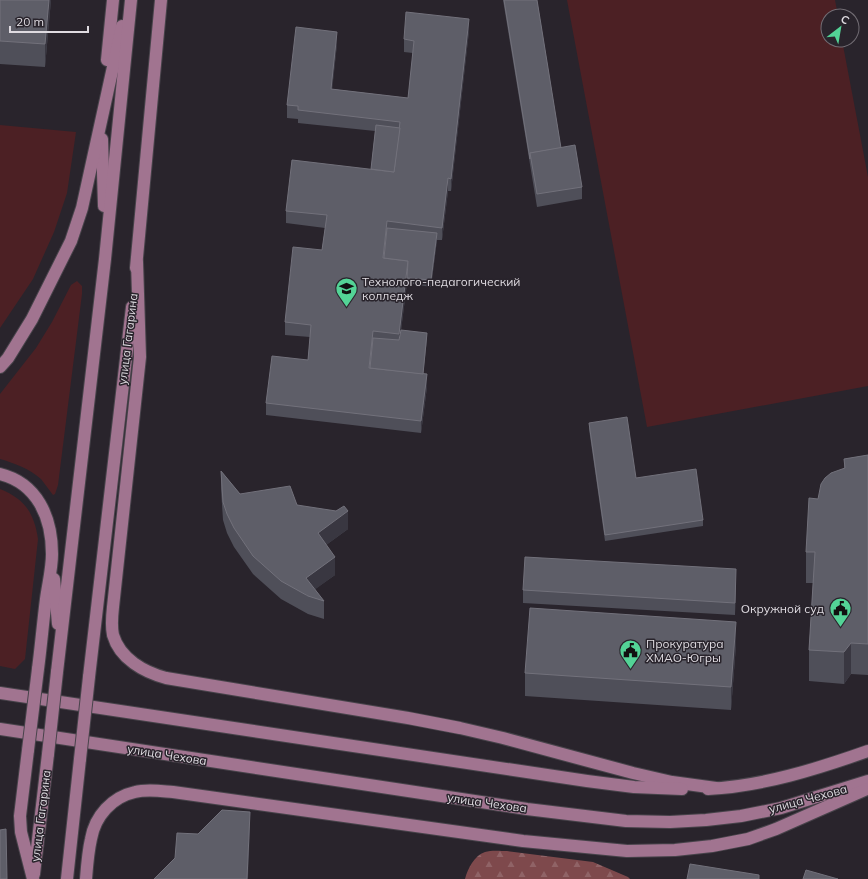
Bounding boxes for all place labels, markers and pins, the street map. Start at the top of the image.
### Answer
place label: Технолого-педагогический колледж [362,274,520,303]
school or university icon: Технолого-педагогический колледж [333,276,359,309]
public building icon: Окружной суд [827,596,853,629]
place label: Окружной суд [741,601,824,616]
place label: Прокуратура ХМАО-Югры [646,636,724,665]
public building icon: Прокуратура ХМАО-Югры [617,638,643,671]

